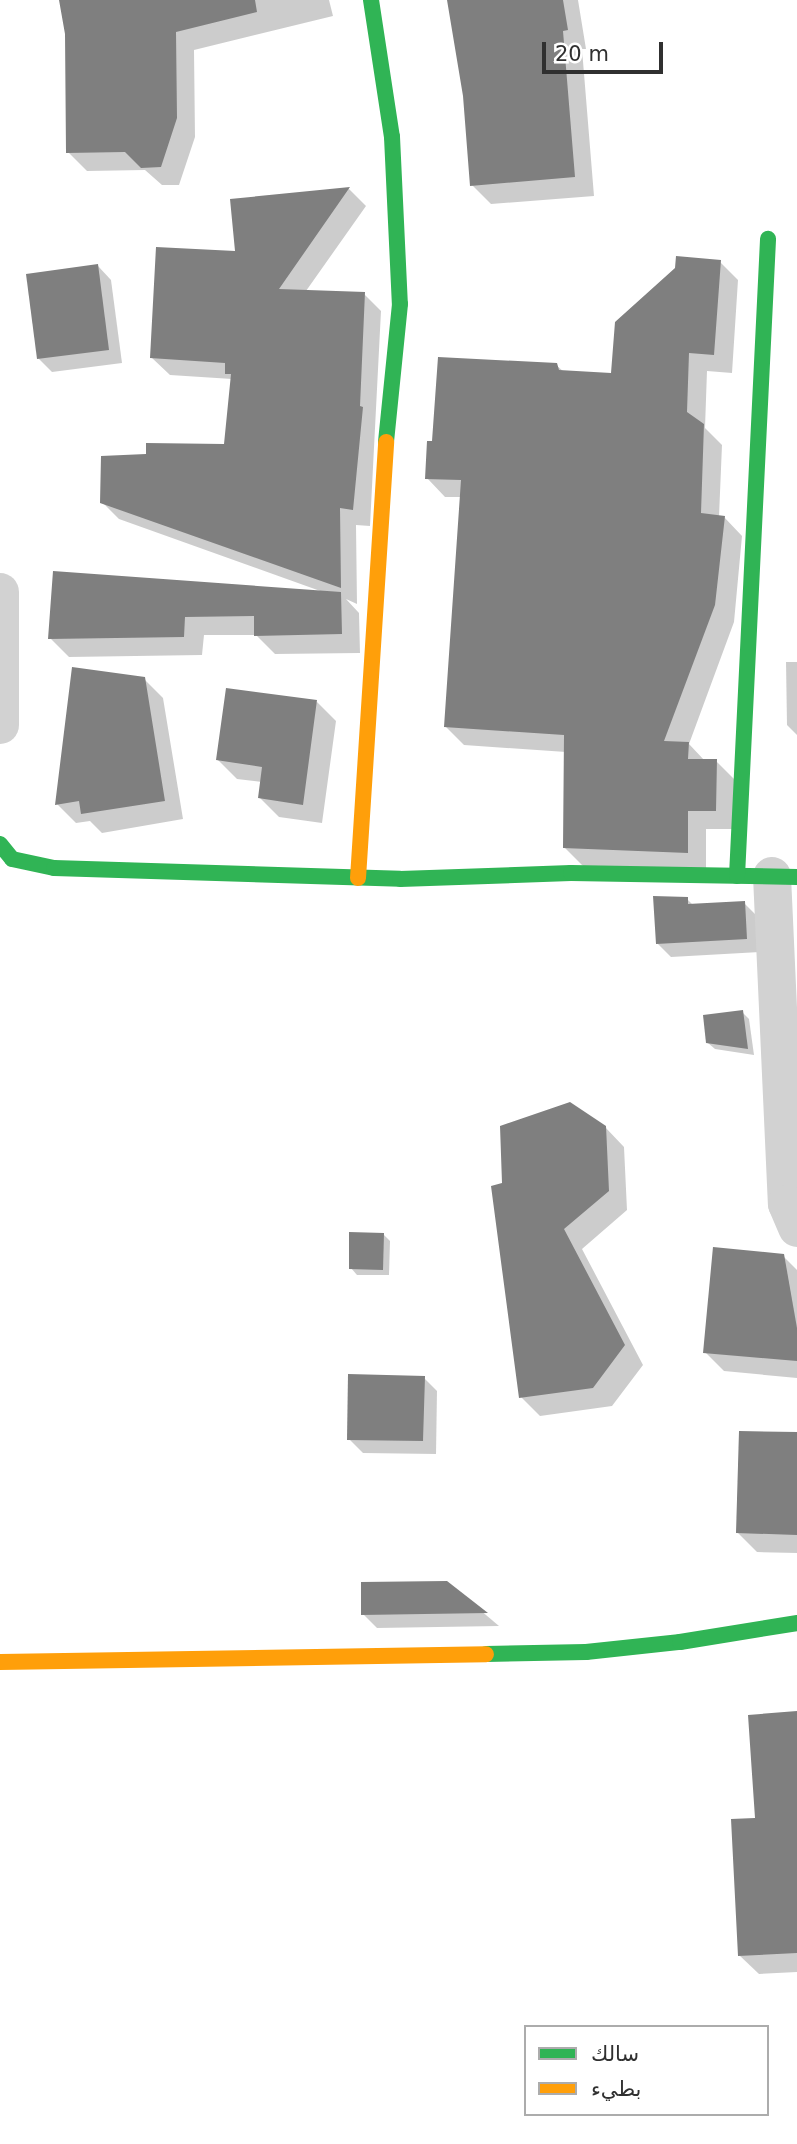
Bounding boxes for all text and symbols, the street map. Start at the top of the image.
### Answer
scale bar [545,28,666,72]
text: 20 m [555,42,609,66]
legend [524,2025,769,2116]
text: سالك [591,2042,639,2066]
text: بطيء [591,2077,641,2101]

